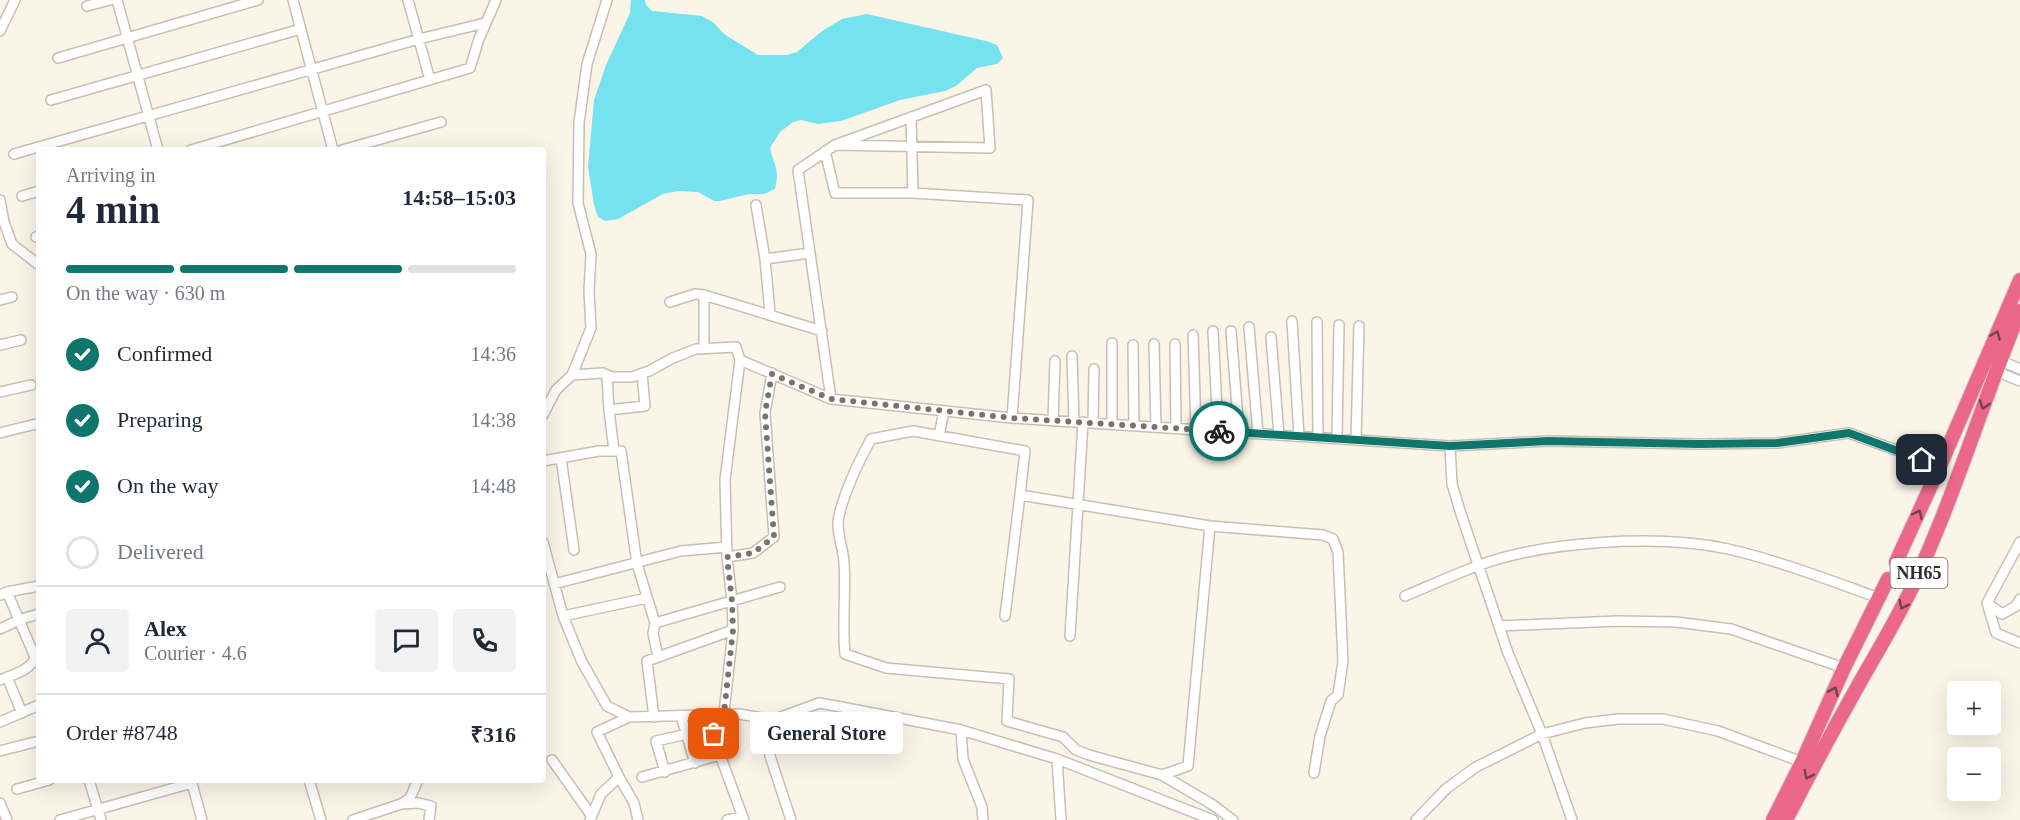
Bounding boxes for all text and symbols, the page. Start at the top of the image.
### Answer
text: Arriving in [66,164,155,186]
text: 14:58–15:03 [402,185,516,210]
text: 4 min [66,188,160,231]
text: On the way · 630 m [66,282,225,304]
one-way arrow [1989,331,2001,342]
icon: check [66,338,99,371]
text: Confirmed [117,341,212,366]
text: 14:36 [470,343,516,365]
one-way arrow [1979,399,1992,410]
courier [1189,401,1249,461]
icon: check [66,404,99,437]
text: Preparing [117,407,203,432]
text: 14:38 [470,409,516,431]
icon: bike [1203,415,1236,448]
pin [1896,434,1947,485]
icon: home [1905,443,1938,476]
icon: check [66,470,99,503]
text: On the way [117,473,218,498]
text: 14:48 [470,475,516,497]
one-way arrow [1911,510,1923,521]
text: Delivered [117,539,204,564]
road number: NH65 [1890,558,1948,588]
one-way arrow [1899,599,1911,610]
button: person [66,609,129,672]
button: chat [375,609,438,672]
button: phone [453,609,516,672]
text: Alex [144,616,187,641]
text: Courier · 4.6 [144,642,247,664]
map controls [1947,681,2001,801]
button: + [1947,681,2001,735]
one-way arrow [1826,686,1838,697]
pin [688,708,739,759]
callout: General Store [750,713,903,755]
icon: bag [697,717,730,750]
text: Order #8748 [66,720,178,745]
text: ₹316 [470,722,516,747]
text: General Store [767,722,886,744]
button: − [1947,747,2001,801]
one-way arrow [1804,769,1816,780]

